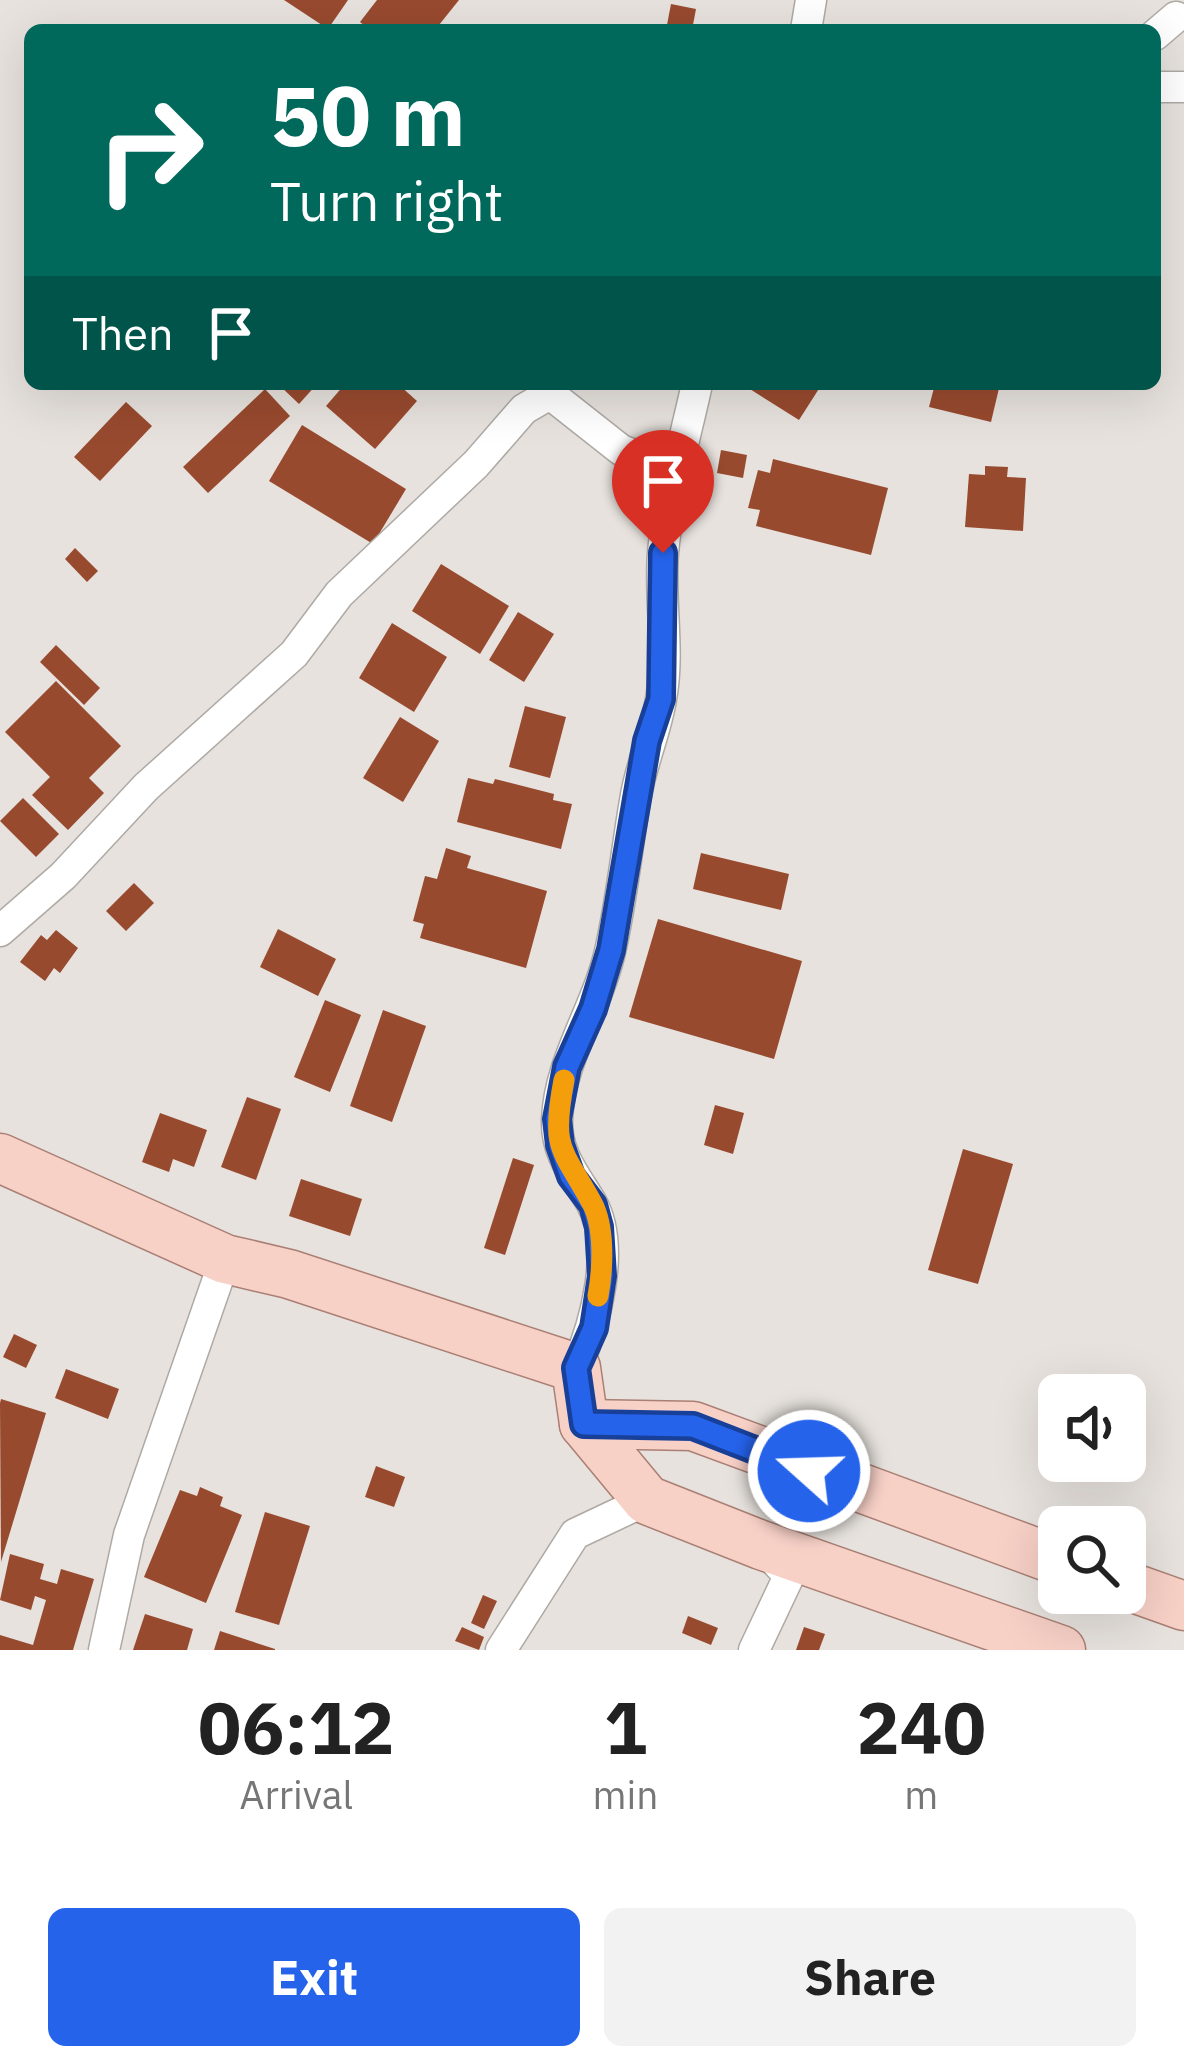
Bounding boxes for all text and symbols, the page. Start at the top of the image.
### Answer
text: 50 m [270,60,466,169]
icon: right [72,72,228,228]
text: Turn right [270,166,504,236]
icon: arrive [198,300,264,366]
text: Then [72,304,174,362]
pin [612,430,714,553]
icon: arrive [630,448,696,514]
map controls [1038,1374,1146,1614]
button: sound [1038,1374,1146,1482]
position arrow [746,1408,872,1534]
button: search [1038,1506,1146,1614]
text: 06:12 [198,1680,395,1774]
text: 1 [604,1680,647,1774]
text: 240 [856,1680,986,1774]
text: Arrival [239,1769,353,1820]
text: min [593,1769,658,1820]
text: m [904,1769,938,1820]
button: Exit [48,1908,580,2046]
button: Share [604,1908,1136,2046]

